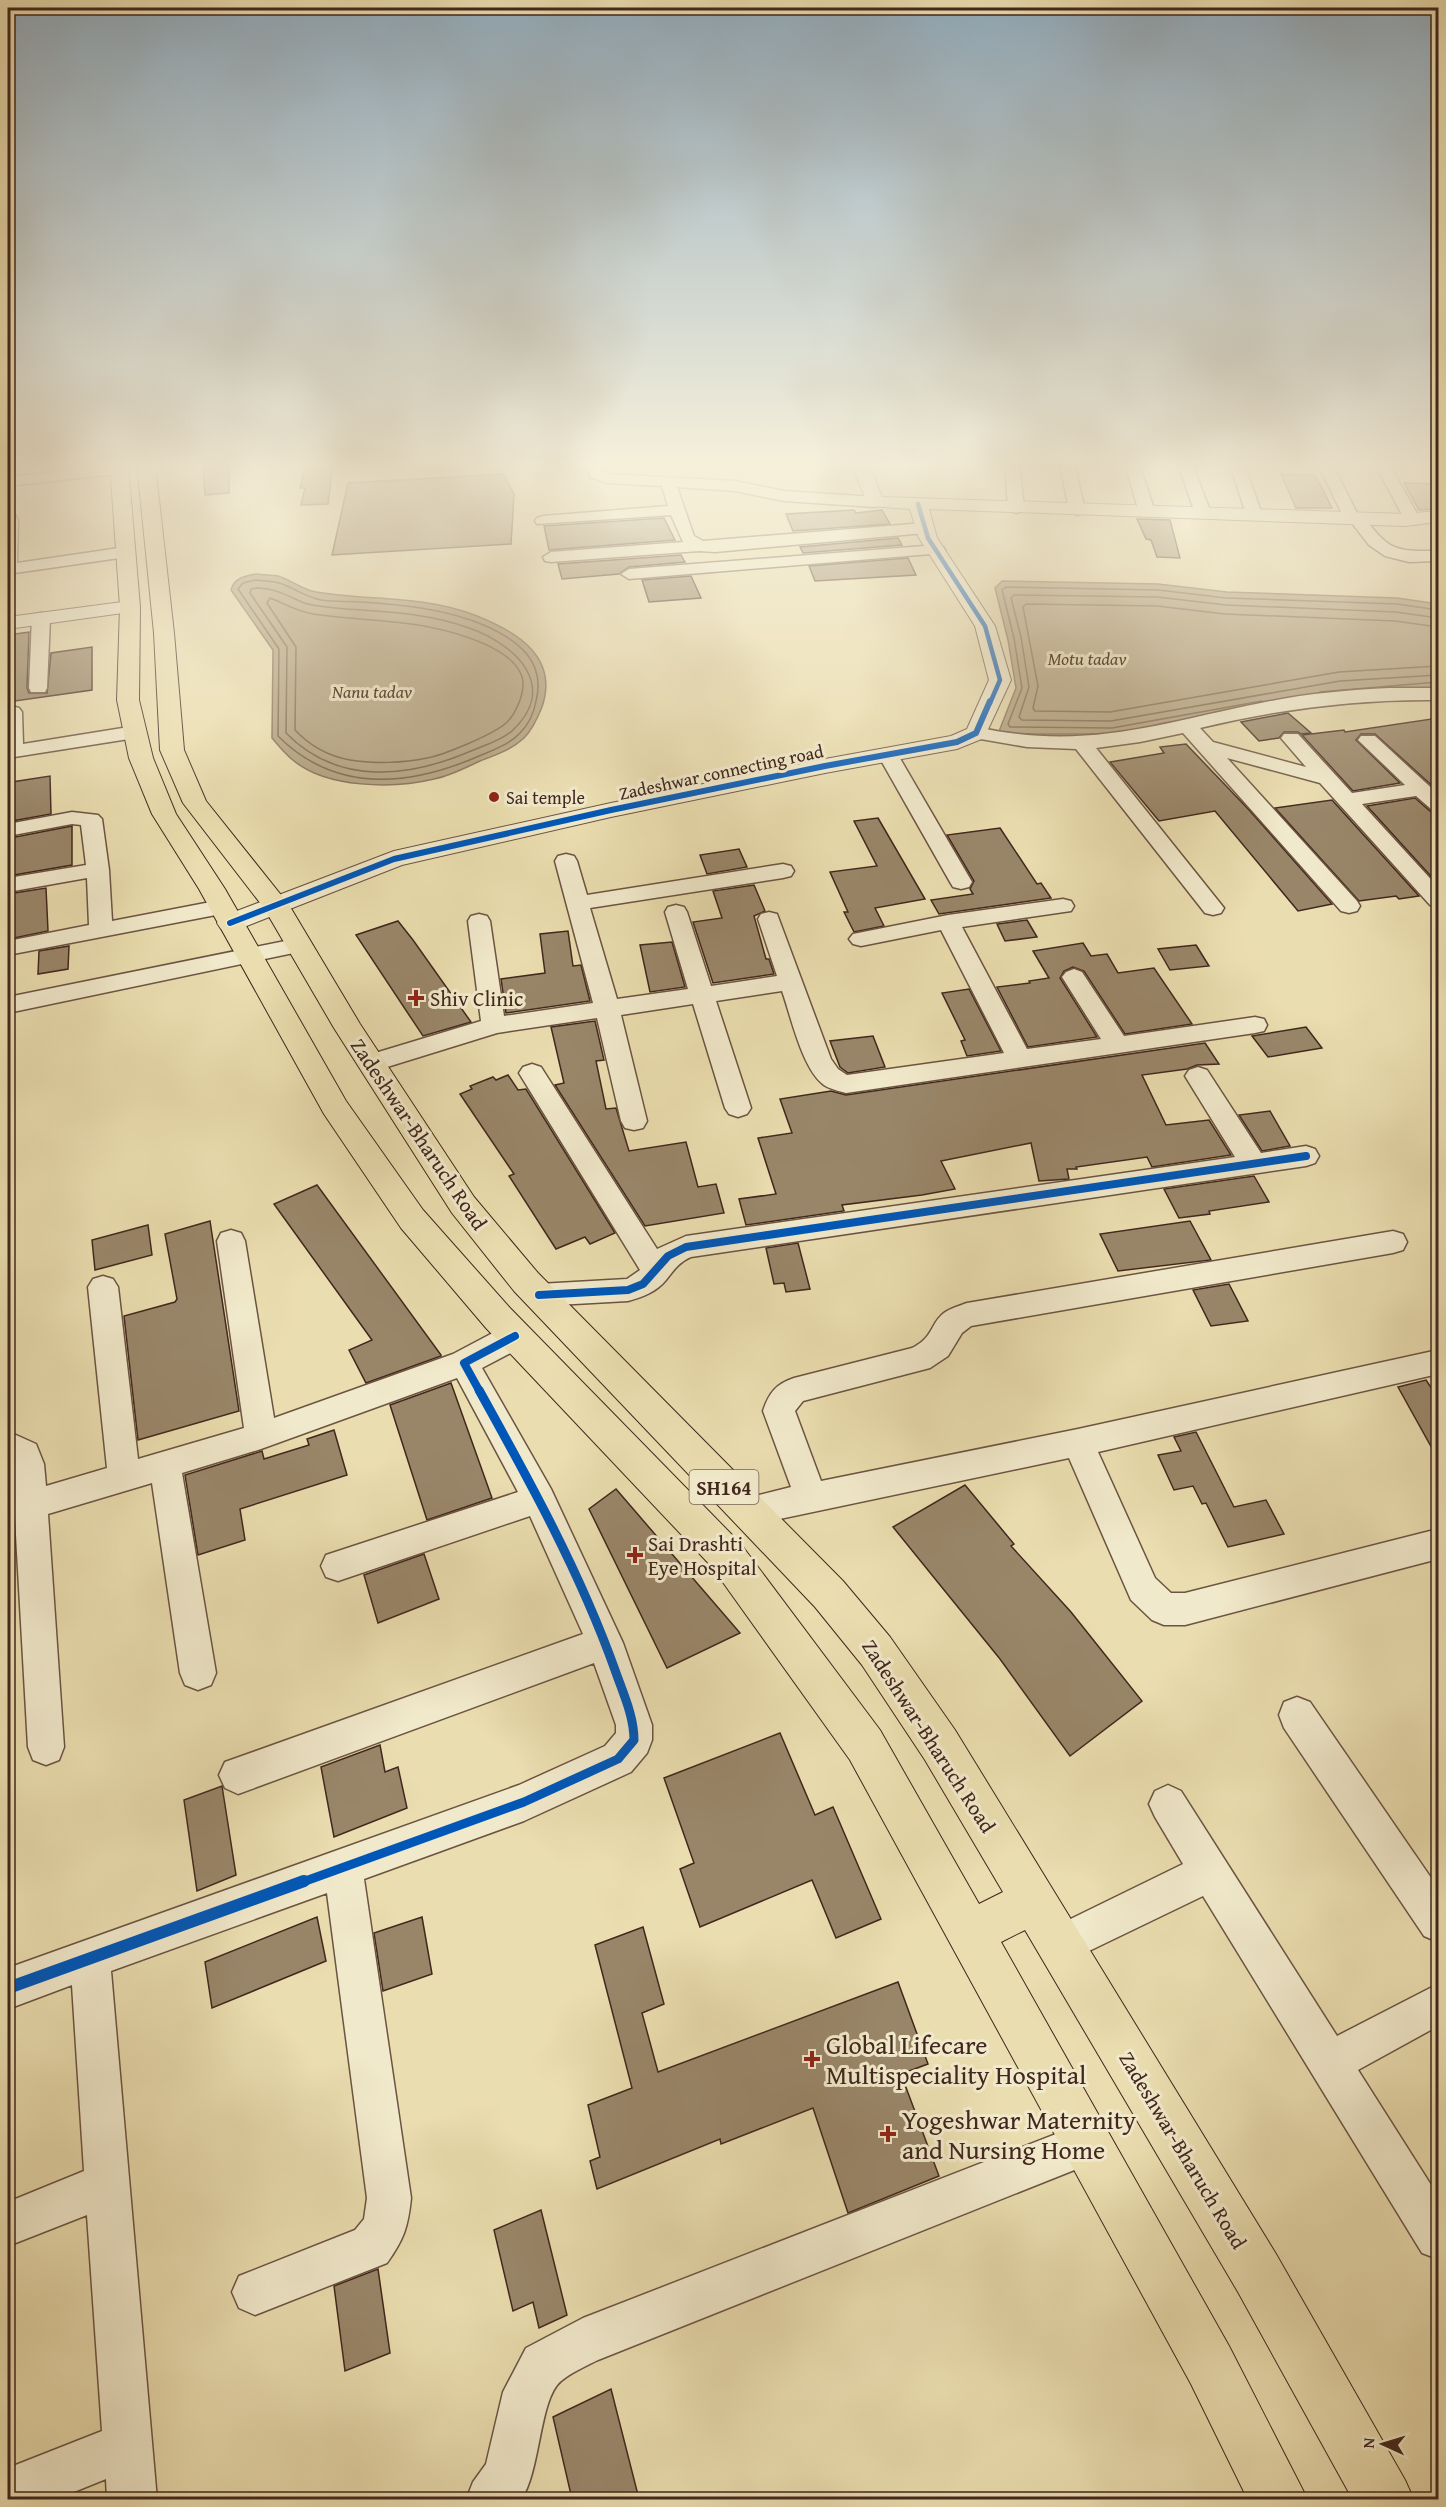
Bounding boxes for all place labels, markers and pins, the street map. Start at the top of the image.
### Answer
place label: Sai temple [506,784,585,811]
marker: Sai temple [487,790,501,804]
place label: Shiv Clinic [430,983,523,1014]
marker: Shiv Clinic [407,989,425,1007]
place label: Sai Drashti Eye Hospital [648,1528,757,1583]
marker: Sai Drashti Eye Hospital [626,1546,644,1564]
place label: Global Lifecare Multispeciality Hospital [826,2025,1086,2094]
marker: Global Lifecare Multispeciality Hospital [803,2050,821,2068]
place label: Yogeshwar Maternity and Nursing Home [902,2100,1136,2169]
marker: Yogeshwar Maternity and Nursing Home [879,2125,897,2143]

